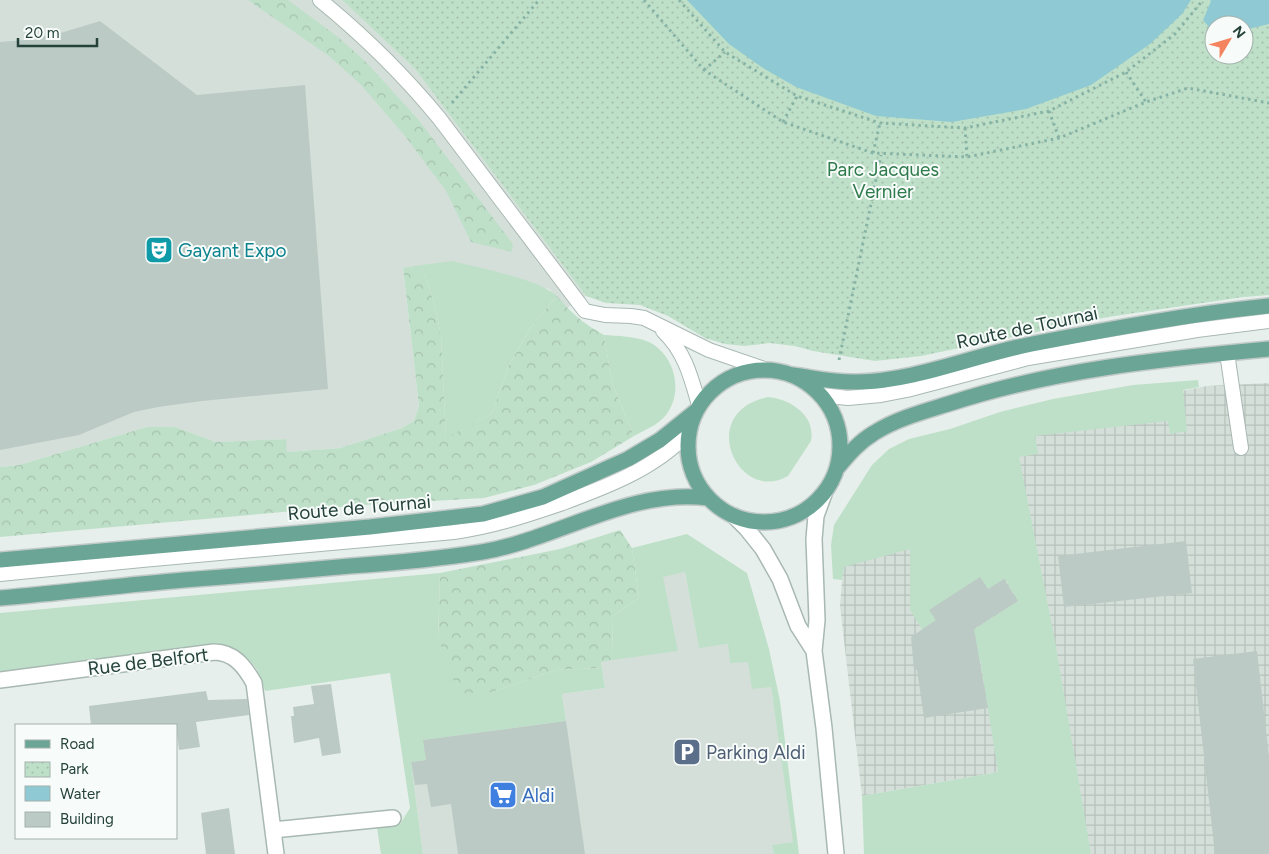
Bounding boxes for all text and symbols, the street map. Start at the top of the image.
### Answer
scale bar [18,15,96,47]
north arrow [1204,15,1254,65]
text: N [1229,23,1249,42]
text: 20 m [25,24,59,42]
park label: Parc Jacques Vernier [827,158,939,203]
theatre icon: Gayant Expo [144,235,174,265]
place label: Gayant Expo [178,239,286,262]
street label: Route de Tournai [954,301,1100,354]
street label: Route de Tournai [286,490,432,525]
street label: Rue de Belfort [86,643,210,680]
legend [15,724,178,839]
text: Road [60,735,95,753]
parking icon: Parking Aldi [672,737,702,767]
place label: Parking Aldi [706,741,806,764]
text: Park [60,760,89,778]
supermarket icon: Aldi [488,780,518,810]
place label: Aldi [522,784,555,807]
text: Water [60,785,100,803]
text: Building [60,810,114,828]

